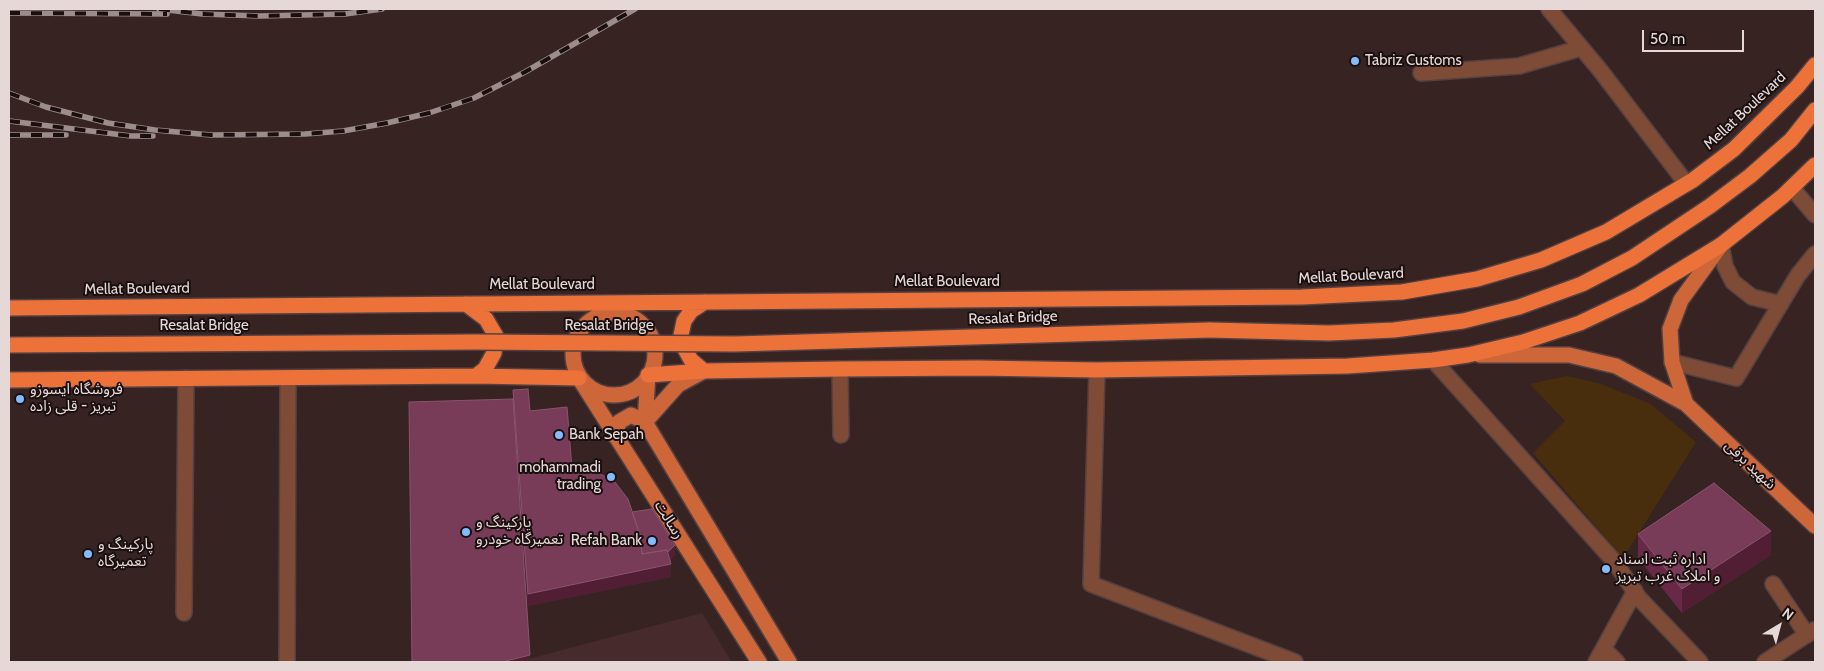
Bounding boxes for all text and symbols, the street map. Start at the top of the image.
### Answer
scale bar [1644,20,1746,52]
text: 50 m [1650,30,1685,48]
place label: Tabriz Customs [1365,52,1462,70]
marker: Tabriz Customs [1349,55,1361,67]
street label: Mellat Boulevard [1700,68,1790,154]
street label: Mellat Boulevard [1298,264,1404,288]
street label: Mellat Boulevard [894,273,1000,291]
street label: Mellat Boulevard [489,276,595,294]
street label: Mellat Boulevard [84,279,190,299]
street label: Resalat Bridge [968,307,1058,329]
street label: Resalat Bridge [159,317,249,335]
street label: Resalat Bridge [564,317,654,335]
place label: فروشگاه ایسوزو تبریز - قلی زاده [30,381,123,416]
marker: فروشگاه ایسوزو تبریز - قلی زاده [14,393,26,405]
place label: Bank Sepah [569,426,644,444]
marker: Bank Sepah [553,429,565,441]
street label: شهید برقی [1721,437,1779,493]
place label: mohammadi trading [519,459,601,494]
marker: mohammadi trading [605,471,617,483]
street label: رسالت [650,498,688,542]
place label: پارکینگ و تعمیرگاه خودرو [476,514,563,549]
marker: پارکینگ و تعمیرگاه خودرو [460,526,472,538]
place label: Refah Bank [571,532,642,550]
marker: Refah Bank [646,535,658,547]
place label: پارکینگ و تعمیرگاه [98,536,153,571]
marker: پارکینگ و تعمیرگاه [82,548,94,560]
place label: اداره ثبت اسناد و املاک غرب تبریز [1616,551,1720,586]
marker: اداره ثبت اسناد و املاک غرب تبریز [1600,563,1612,575]
north arrow [1754,601,1804,651]
text: N [1779,604,1797,624]

